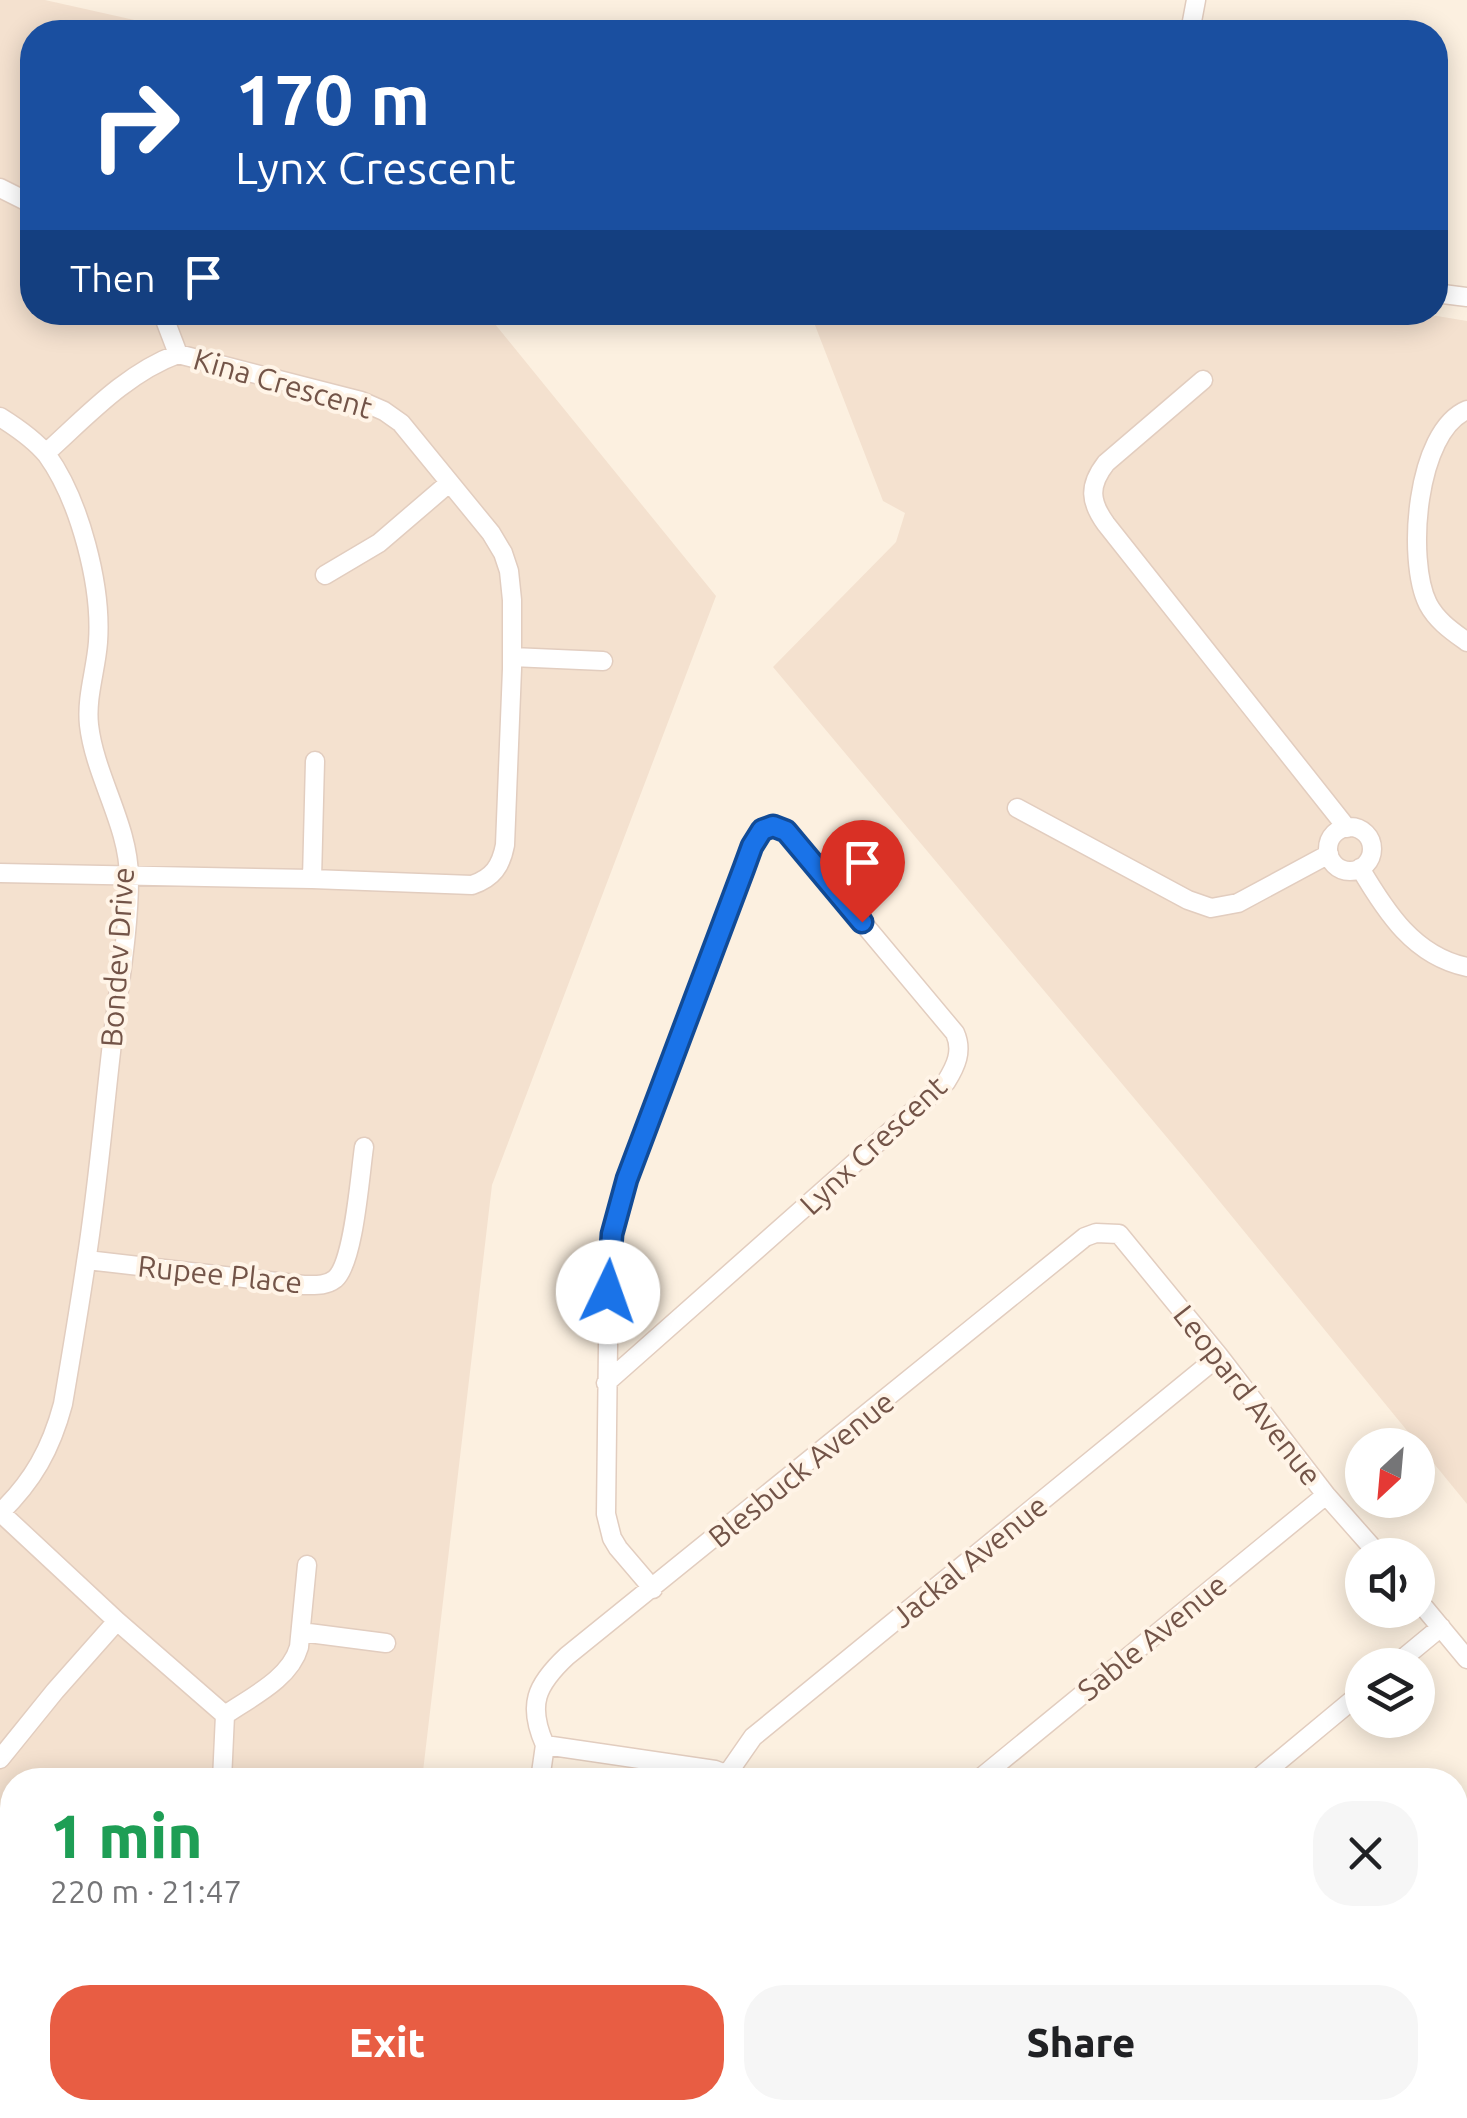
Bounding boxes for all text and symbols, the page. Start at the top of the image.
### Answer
icon: right [70,60,200,190]
text: 170 m [235,60,430,138]
text: Lynx Crescent [235,142,516,193]
icon: arrive [176,250,231,305]
text: Then [70,257,156,299]
street label: Kina Crescent [190,341,376,425]
pin [820,820,905,923]
icon: arrive [835,835,890,890]
street label: Bondev Drive [94,866,140,1048]
street label: Lynx Crescent [793,1069,953,1221]
position arrow [556,1240,660,1344]
street label: Rupee Place [136,1248,304,1300]
street label: Leopard Avenue [1167,1298,1329,1492]
street label: Blesbuck Avenue [702,1384,900,1554]
north arrow [1345,1428,1435,1518]
map controls [1345,1428,1435,1738]
street label: Jackal Avenue [884,1488,1054,1634]
button: sound [1345,1538,1435,1628]
street label: Sable Avenue [1071,1567,1233,1707]
button: layers [1345,1648,1435,1738]
button: close [1313,1801,1418,1906]
text: 1 min [50,1802,203,1869]
text: 220 m · 21:47 [50,1873,242,1909]
button: Exit [50,1985,724,2100]
button: Share [744,1985,1418,2100]

